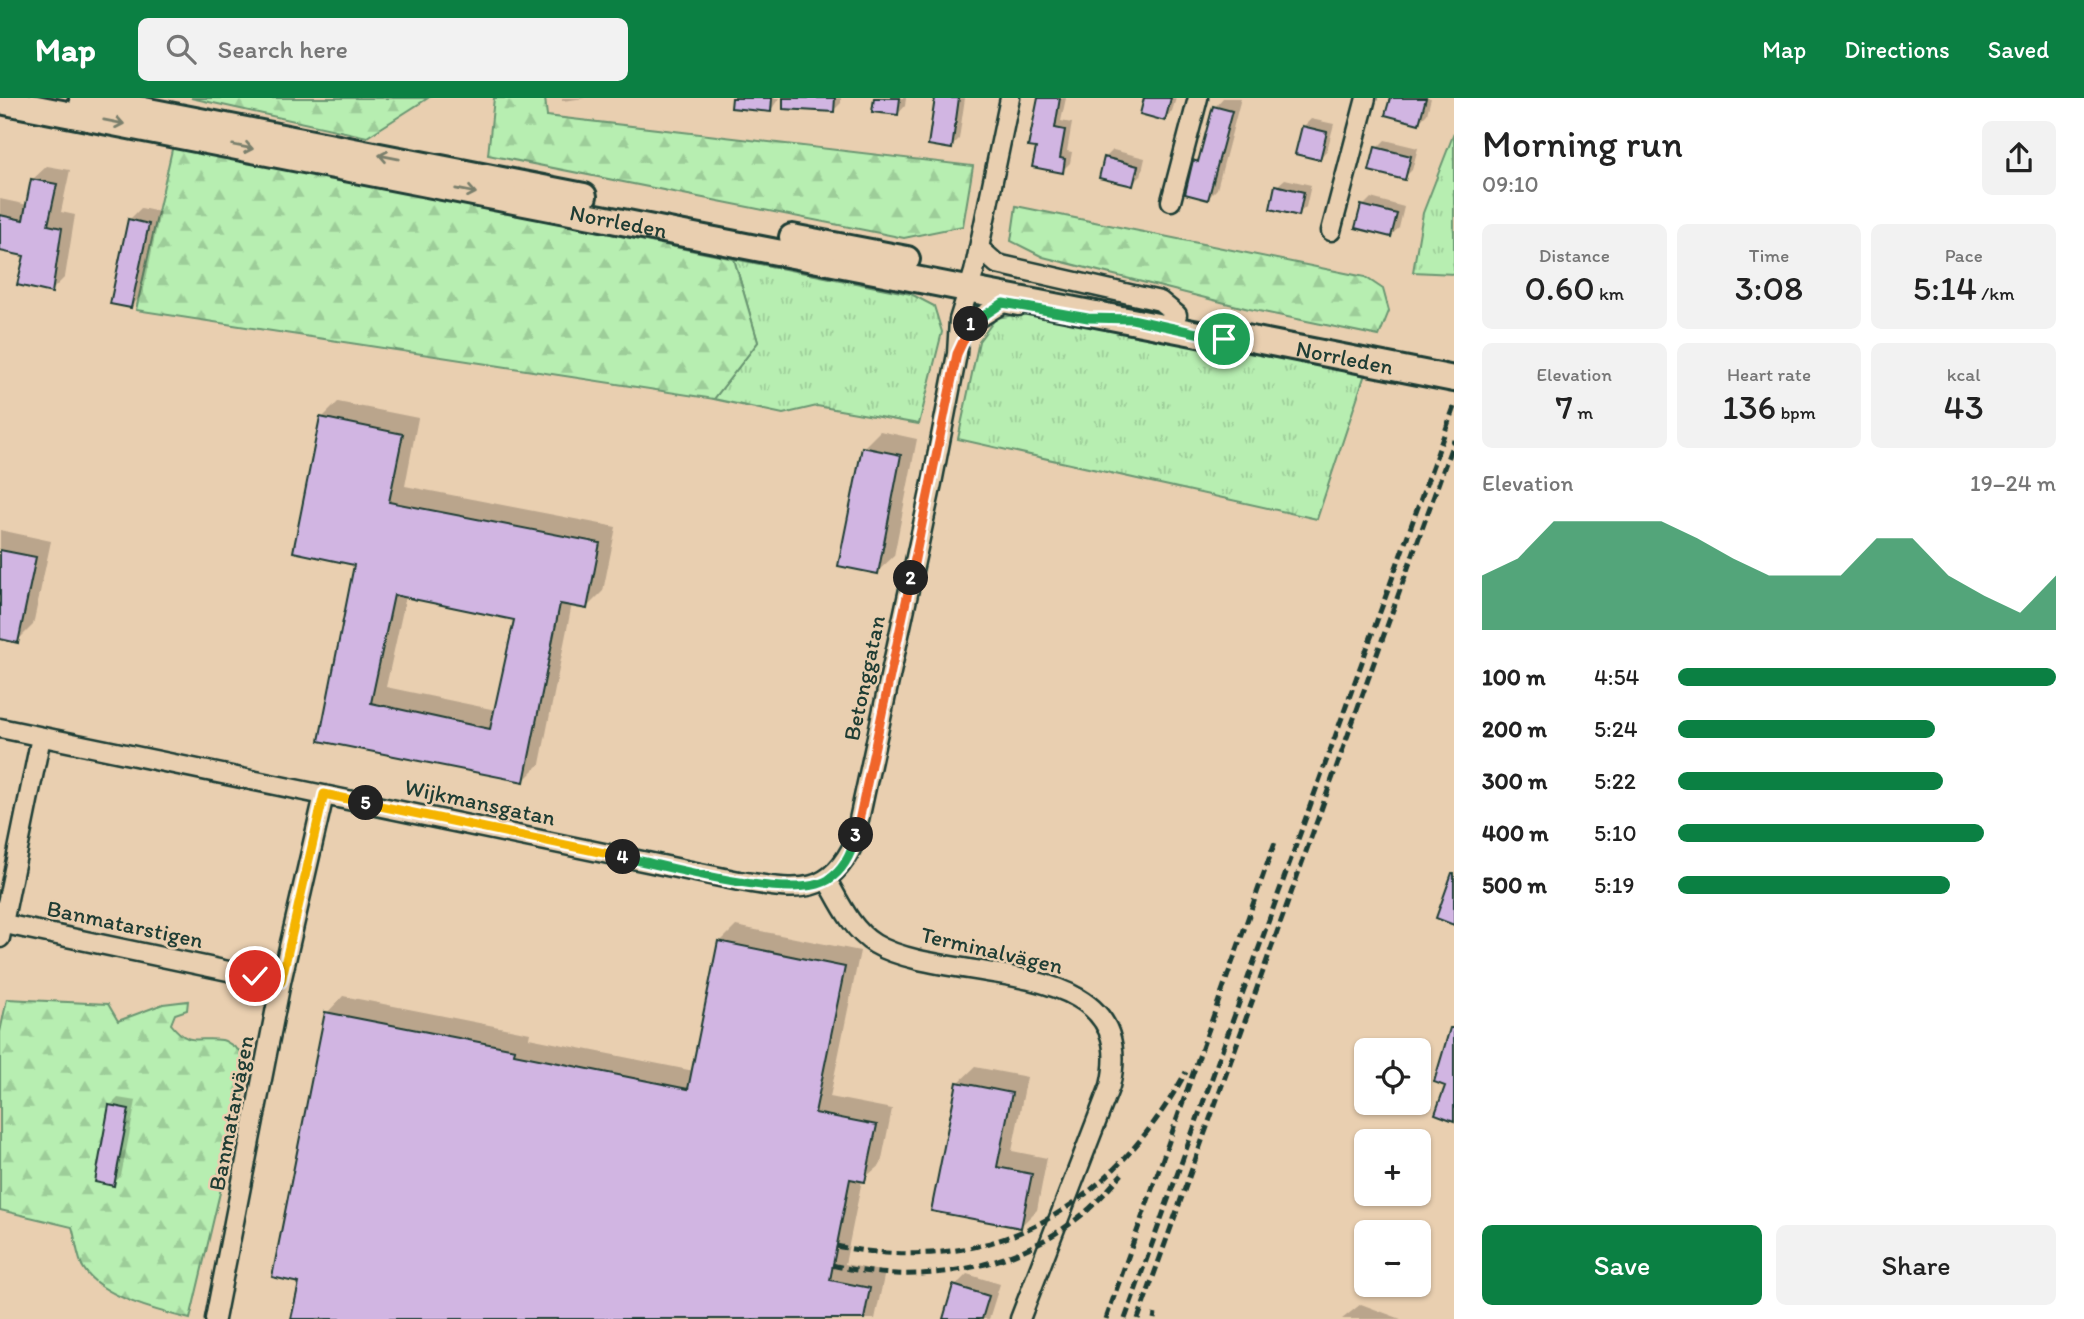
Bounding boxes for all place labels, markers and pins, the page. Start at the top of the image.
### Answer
pin: 1 [954,306,988,342]
pin [1194,309,1254,369]
pin: 2 [894,560,928,596]
pin: 5 [348,786,384,820]
pin: 3 [838,818,874,852]
pin: 4 [606,840,640,874]
pin [225,946,285,1006]

